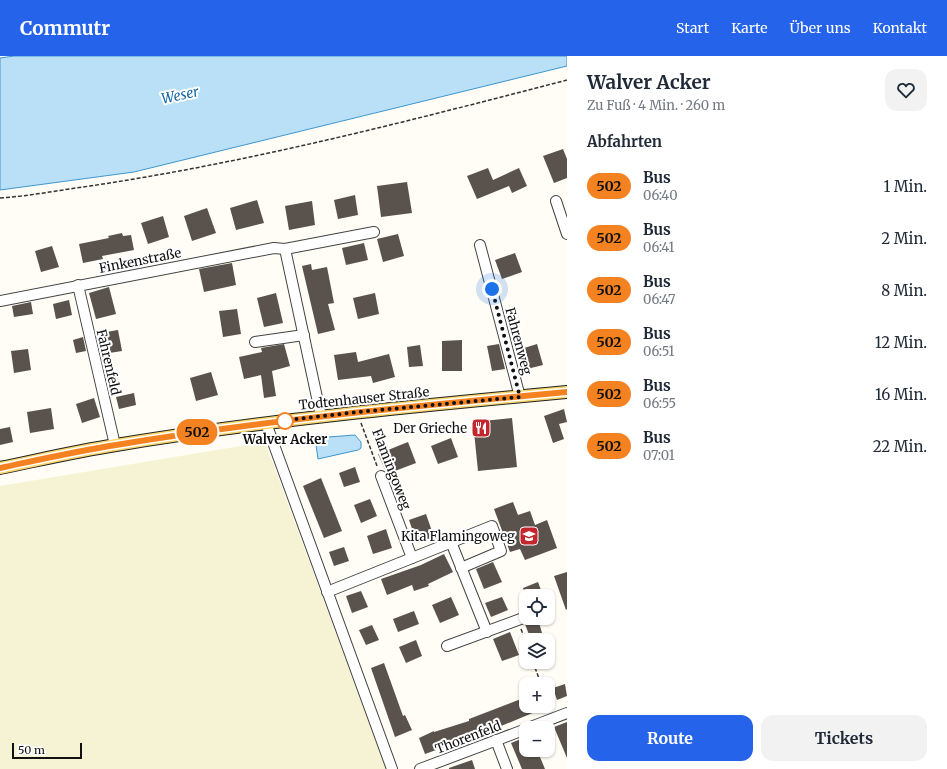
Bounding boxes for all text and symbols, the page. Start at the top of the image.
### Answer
text: Commutr [20,16,110,40]
text: Start [676,19,709,37]
text: Karte [731,19,768,37]
text: Über uns [790,19,851,37]
text: Kontakt [873,19,927,37]
button: heart [885,69,927,111]
text: Walver Acker [587,70,711,94]
water label: Weser [160,82,201,108]
text: Zu Fuß · 4 Min. · 260 m [587,97,725,114]
text: Abfahrten [587,132,662,151]
text: Bus [643,168,671,187]
text: 502 [596,177,622,195]
text: 1 Min. [883,177,927,196]
text: 06:40 [643,187,678,204]
text: Bus [643,220,671,239]
text: 502 [596,229,622,247]
text: 2 Min. [881,229,927,248]
text: 06:41 [643,239,674,256]
street label: Finkenstraße [97,244,183,277]
text: Bus [643,272,671,291]
your location [482,279,502,299]
text: 502 [596,281,622,299]
text: 8 Min. [881,281,927,300]
text: 06:47 [643,291,675,308]
street label: Fahrenweg [501,306,536,377]
text: Bus [643,324,671,343]
street label: Fahrenfeld [93,327,124,397]
text: 502 [596,333,622,351]
text: 12 Min. [875,333,927,352]
text: 06:51 [643,343,675,360]
text: Bus [643,376,671,395]
street label: Todtenhauser Straße [298,383,430,414]
text: 502 [596,385,622,403]
text: 16 Min. [875,385,927,404]
text: 06:55 [643,395,676,412]
marker: Walver Acker [276,412,294,430]
restaurant icon: Der Grieche [470,417,492,439]
line badge: 502 [174,419,220,445]
place label: Der Grieche [393,420,467,437]
text: 502 [184,423,210,441]
street label: Flamingoweg [368,426,415,512]
text: Bus [643,428,671,447]
place label: Walver Acker [242,431,327,448]
text: 502 [596,437,622,455]
text: 22 Min. [873,437,927,456]
text: 07:01 [643,447,675,464]
school or university icon: Kita Flamingoweg [518,525,540,547]
place label: Kita Flamingoweg [401,528,515,545]
map controls [519,589,555,757]
button: locate [519,589,555,625]
button: layers [519,633,555,669]
button: + [519,677,555,713]
button: Route [587,715,753,761]
button: Tickets [761,715,927,761]
street label: Thorenfeld [433,717,504,758]
button: − [519,721,555,757]
scale bar [12,741,82,760]
text: 50 m [18,743,45,757]

